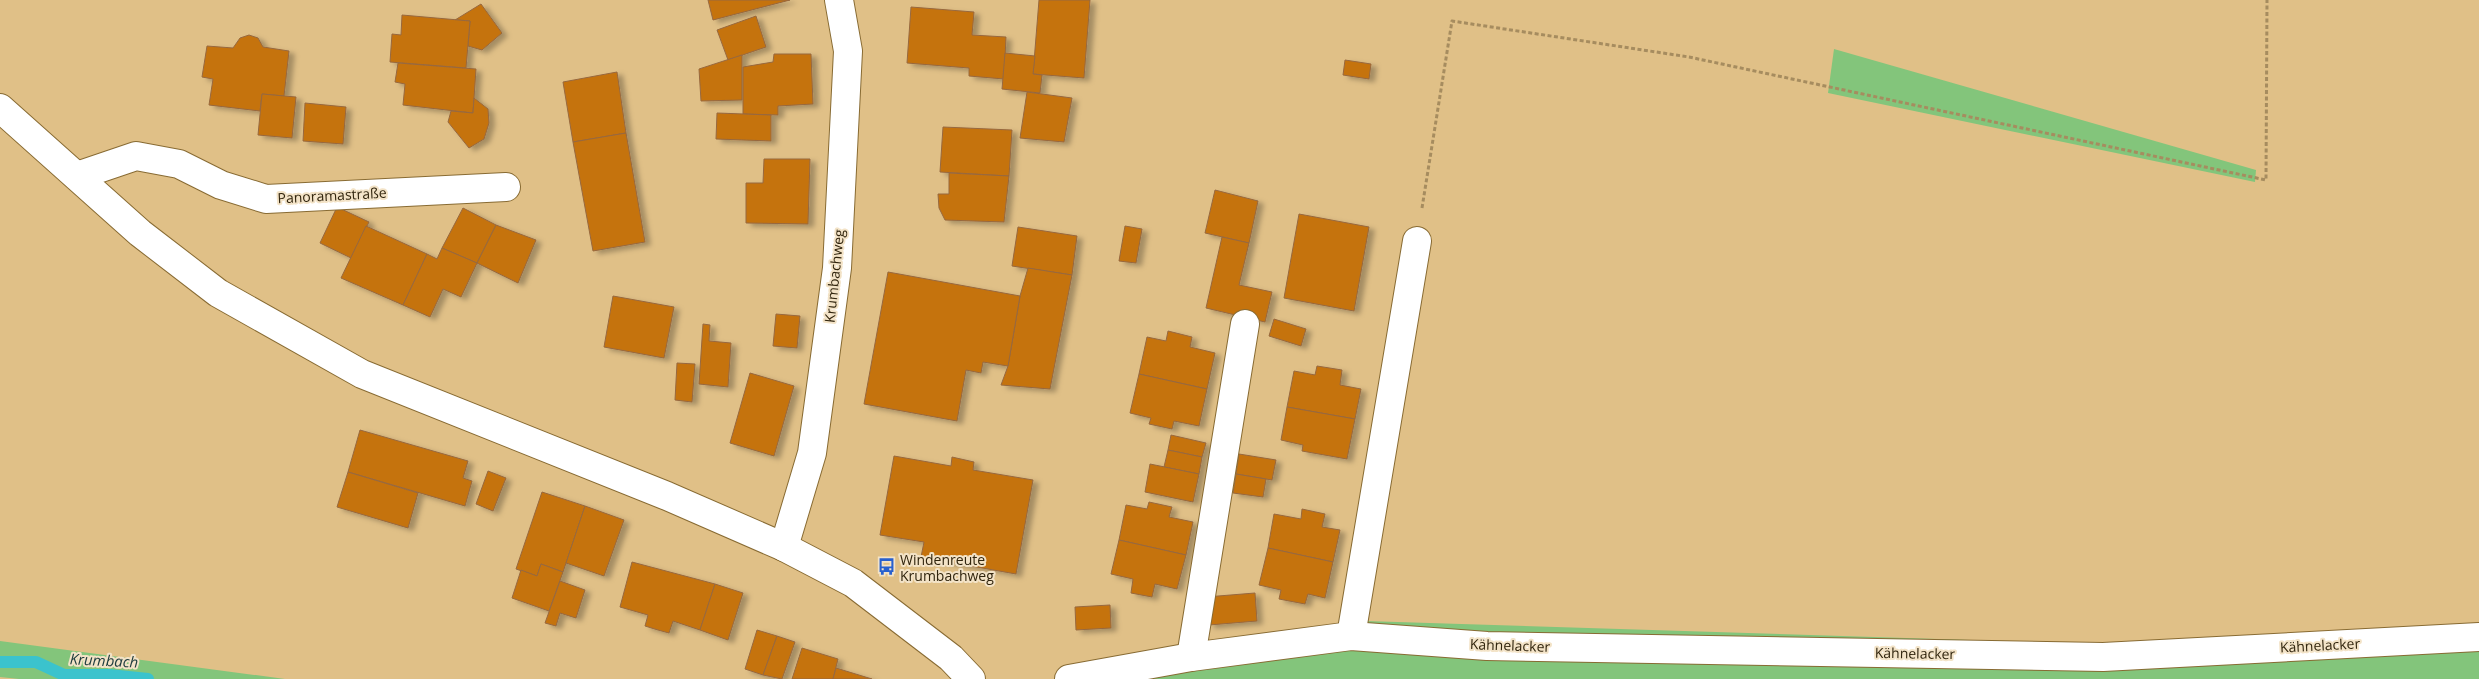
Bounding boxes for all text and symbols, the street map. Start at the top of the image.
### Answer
street label: Panoramastraße [277,183,387,207]
street label: Krumbachweg [820,228,848,324]
place label: Windenreute Krumbachweg [900,550,994,585]
bus stop icon: Windenreute Krumbachweg [876,557,896,577]
street label: Kähnelacker [2279,633,2361,657]
street label: Kähnelacker [1470,634,1551,656]
street label: Kähnelacker [1875,643,1956,663]
water label: Krumbach [69,648,139,672]

